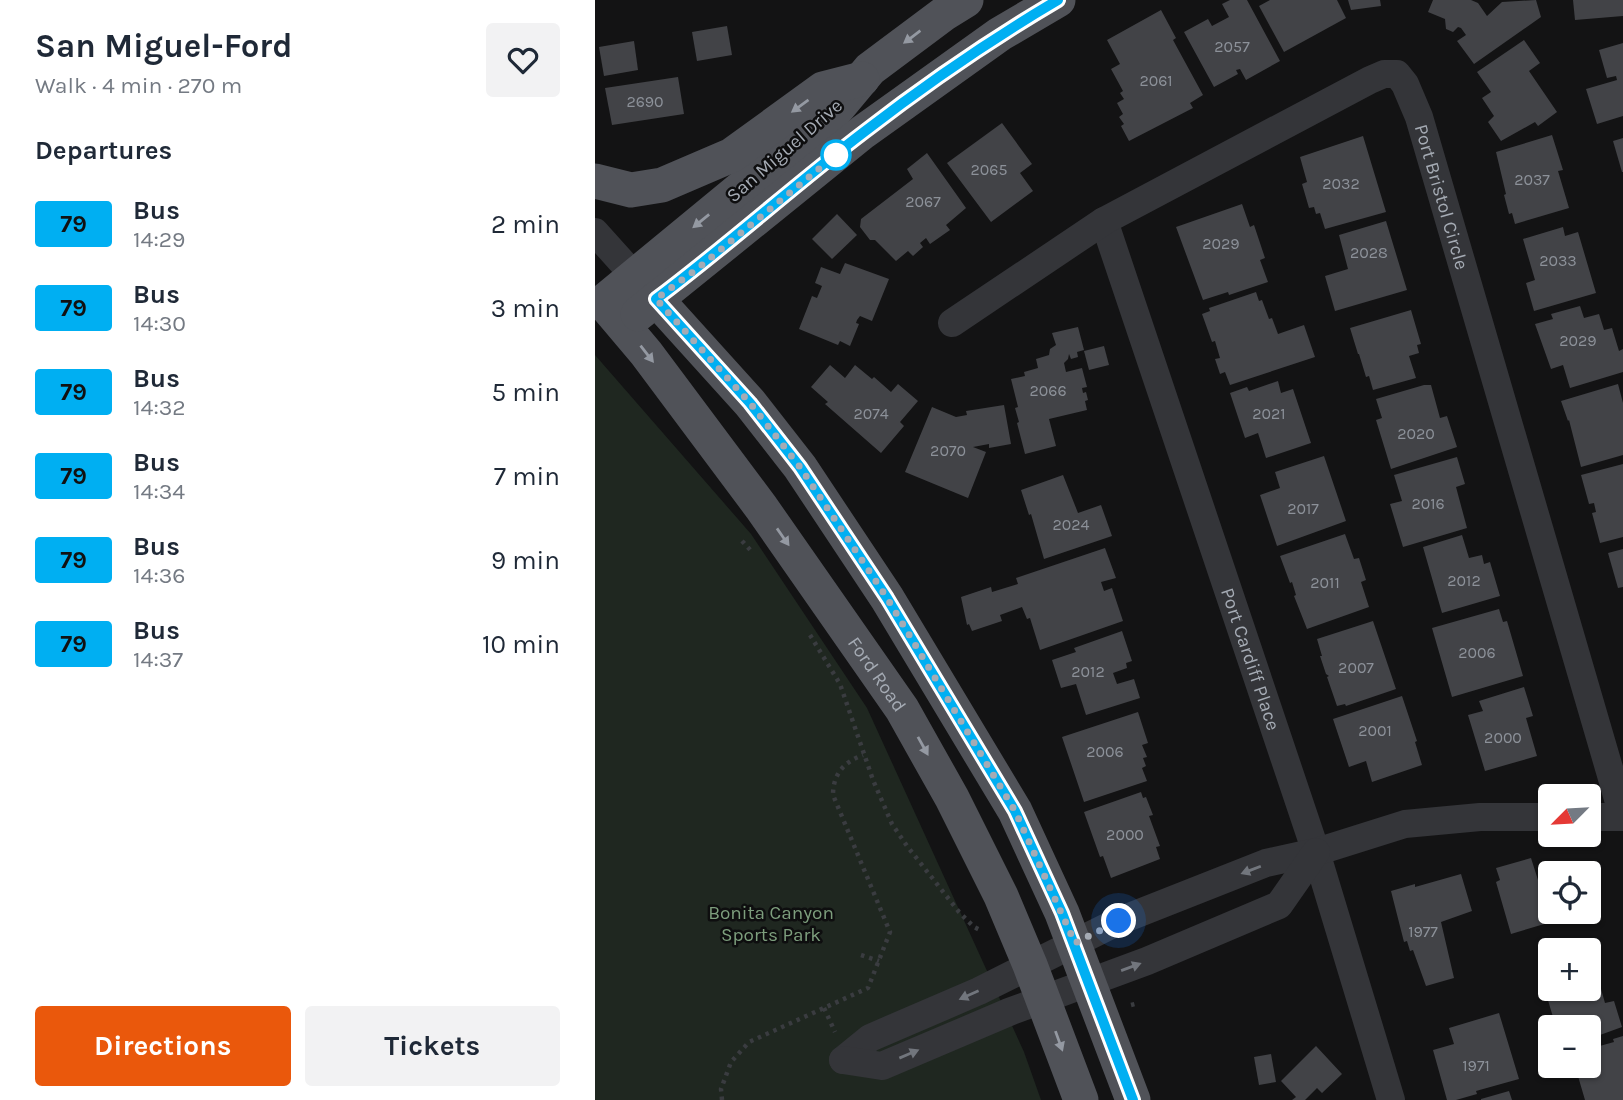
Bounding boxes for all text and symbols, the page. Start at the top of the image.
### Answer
button: heart [486,23,560,97]
text: San Miguel-Ford [35,27,293,65]
one-way arrow [903,30,921,44]
house number: 2057 [1214,37,1250,56]
house number: 2061 [1139,71,1173,90]
text: Walk · 4 min · 270 m [35,72,242,99]
house number: 2690 [626,92,664,111]
street label: San Miguel Drive [722,95,847,207]
one-way arrow [791,99,809,113]
street label: Port Bristol Circle [1410,122,1473,272]
text: Departures [35,135,172,166]
unlabelled marker [821,140,851,170]
house number: 2065 [971,160,1007,179]
house number: 2037 [1514,170,1550,189]
house number: 2032 [1322,174,1360,193]
house number: 2067 [905,192,941,211]
text: Bus [133,195,180,226]
text: 2 min [491,209,560,240]
text: 79 [60,210,87,238]
one-way arrow [692,213,710,229]
text: 14:29 [133,226,185,253]
house number: 2029 [1202,234,1240,253]
house number: 2028 [1350,243,1388,262]
house number: 2033 [1539,251,1577,270]
text: Bus [133,279,180,310]
text: 3 min [491,293,560,324]
text: 79 [60,294,87,322]
text: 14:30 [133,310,186,337]
house number: 2029 [1559,331,1597,350]
one-way arrow [640,345,655,363]
text: Bus [133,363,180,394]
text: 5 min [491,377,560,408]
text: 79 [60,378,87,406]
house number: 2066 [1029,381,1067,400]
text: 14:32 [133,394,186,421]
house number: 2074 [853,404,889,423]
house number: 2021 [1252,404,1286,423]
house number: 2020 [1397,424,1435,443]
house number: 2070 [930,441,966,460]
text: Bus [133,447,180,478]
text: 7 min [494,461,560,492]
text: 79 [60,462,87,490]
text: 14:34 [133,478,185,505]
house number: 2016 [1411,494,1445,513]
house number: 2017 [1287,499,1319,518]
house number: 2024 [1053,515,1090,534]
one-way arrow [775,528,789,546]
text: Bus [133,531,180,562]
text: 9 min [491,545,560,576]
text: 79 [60,546,87,574]
text: 14:36 [133,562,186,589]
house number: 2012 [1447,571,1481,590]
house number: 2011 [1310,573,1340,592]
street label: Port Cardiff Place [1216,585,1284,733]
text: Bus [133,615,180,646]
text: 10 min [482,629,560,660]
text: 79 [60,630,87,658]
street label: Ford Road [843,633,910,716]
house number: 2006 [1458,643,1496,662]
text: 14:37 [133,646,183,673]
house number: 2007 [1338,658,1374,677]
house number: 2012 [1071,662,1105,681]
house number: 2001 [1358,721,1392,740]
house number: 2000 [1484,728,1522,747]
one-way arrow [917,736,929,756]
house number: 2006 [1086,742,1124,761]
north arrow [1538,784,1601,847]
map controls [1538,784,1601,1078]
house number: 2000 [1106,825,1144,844]
button: locate [1538,861,1601,924]
one-way arrow [1240,864,1261,875]
park label: Bonita Canyon Sports Park [708,902,834,946]
your location [1101,903,1136,938]
house number: 1977 [1408,922,1438,941]
button: + [1538,938,1601,1001]
one-way arrow [1120,961,1141,972]
one-way arrow [959,990,980,1001]
button: Directions [35,1006,291,1086]
button: Tickets [305,1006,560,1086]
button: − [1538,1015,1601,1078]
one-way arrow [1054,1031,1065,1052]
one-way arrow [899,1048,919,1060]
house number: 1971 [1462,1056,1490,1075]

